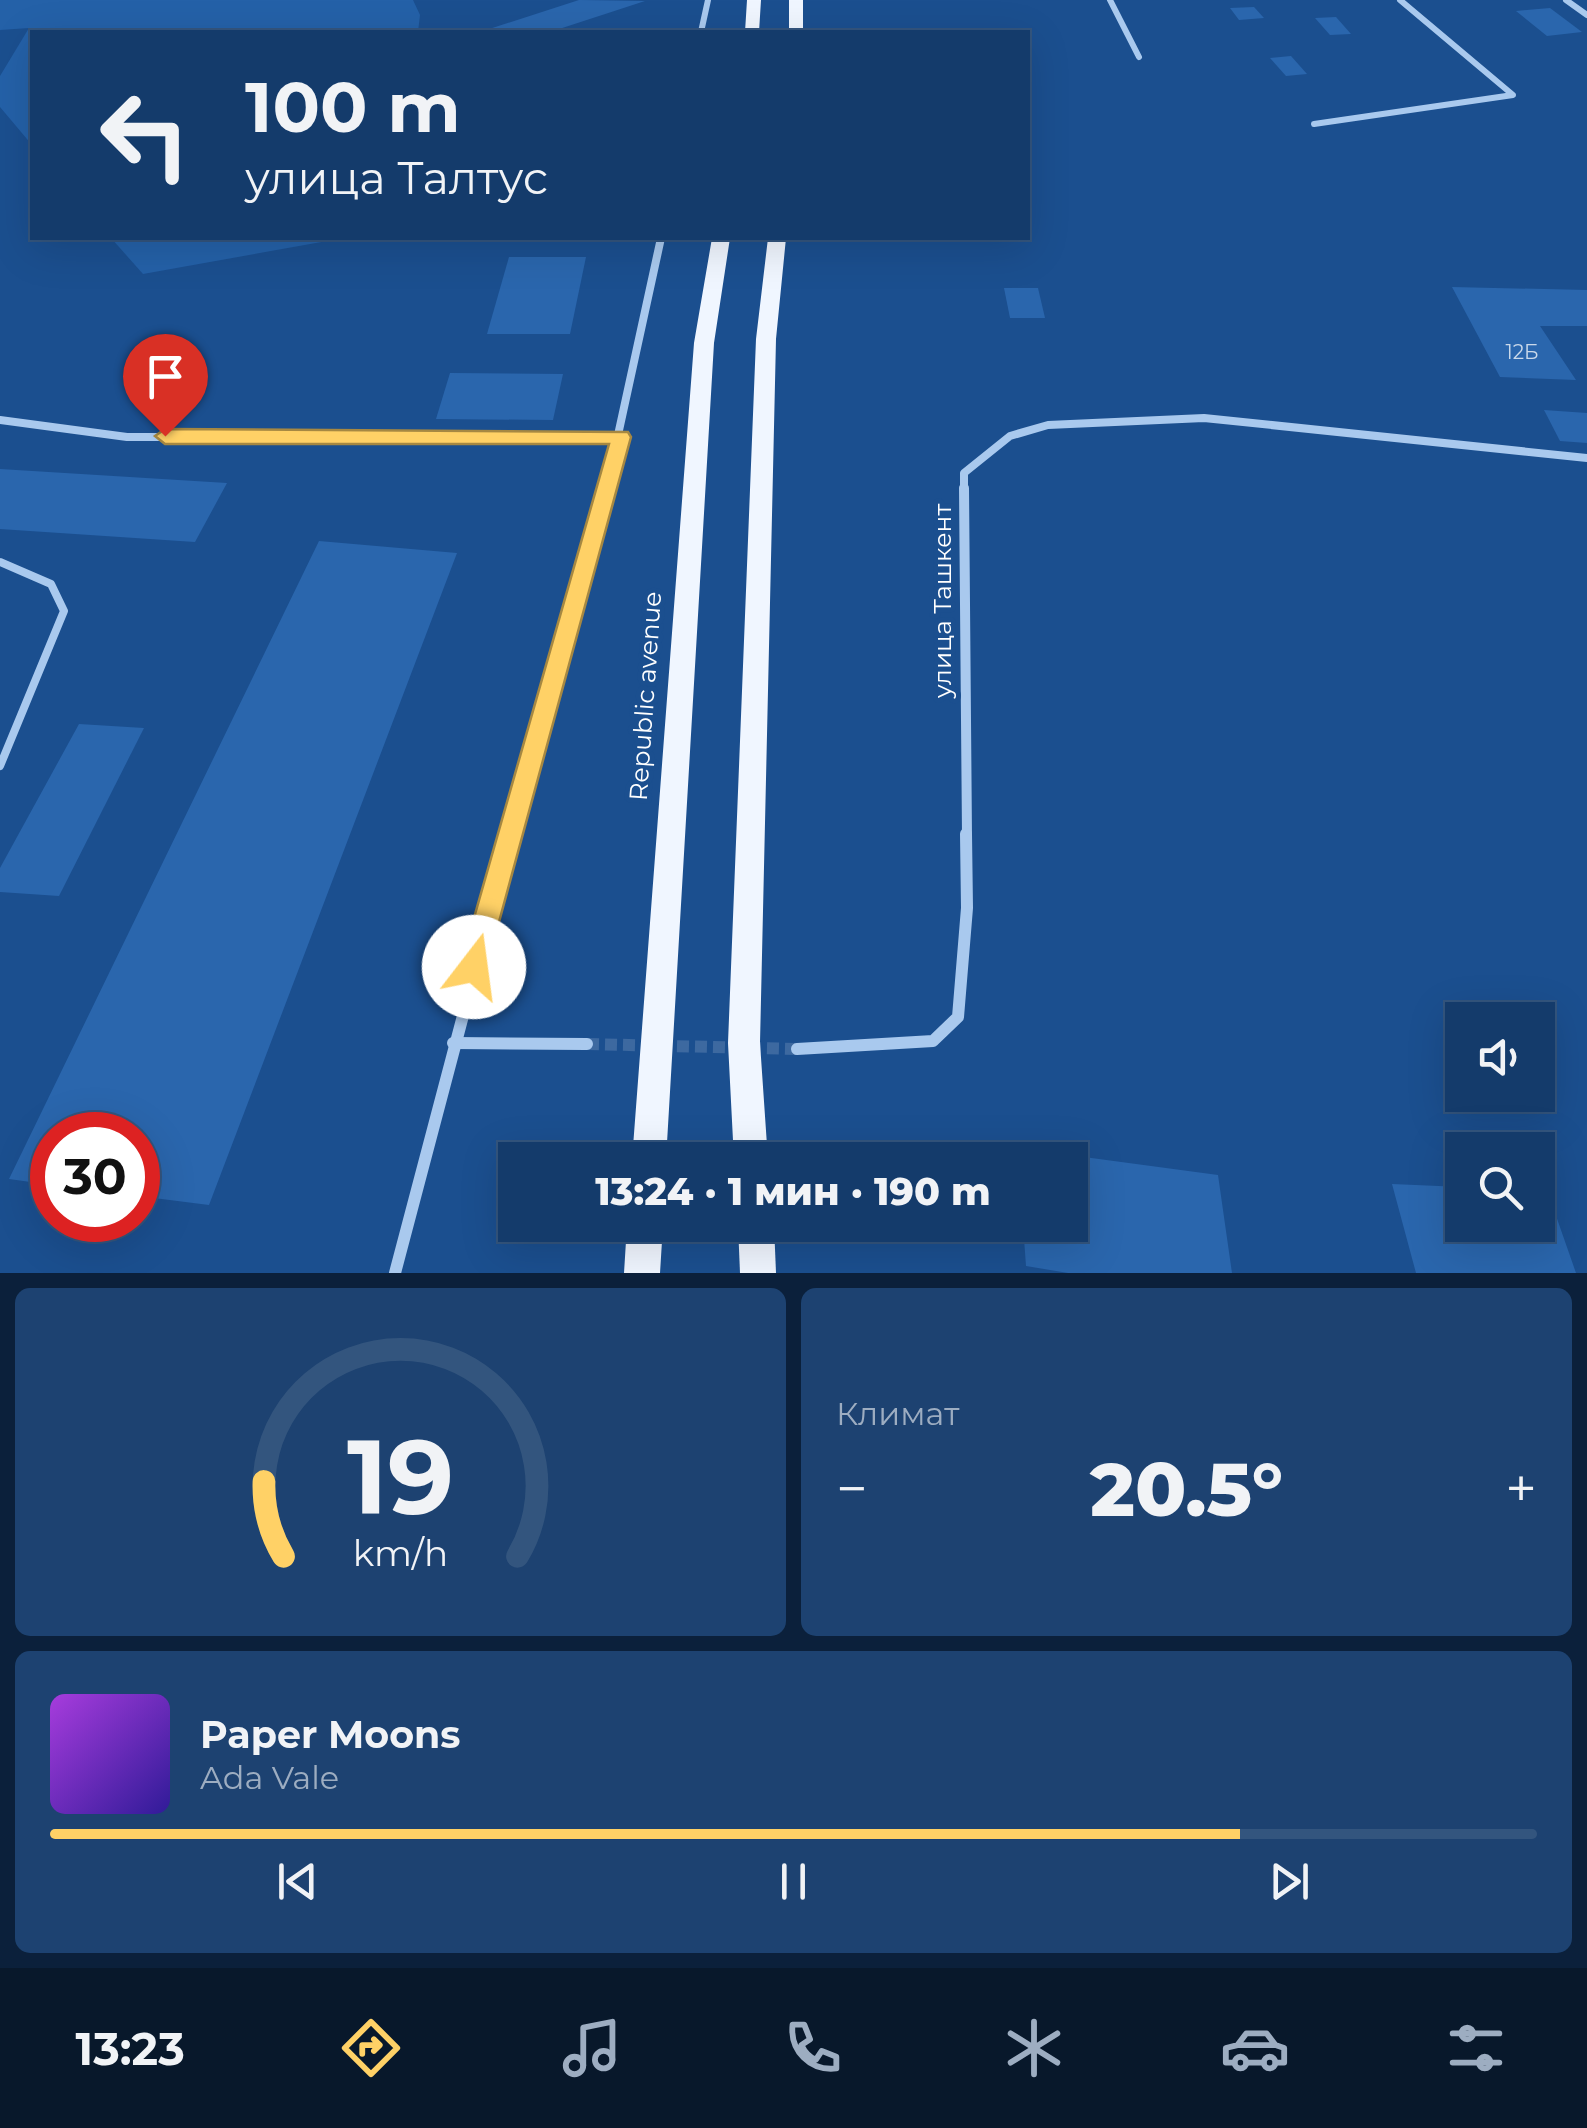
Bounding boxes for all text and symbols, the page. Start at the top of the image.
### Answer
text: 100 m [245,64,461,150]
icon: left [80,70,210,200]
text: улица Талтус [245,150,548,205]
pin [123,334,208,437]
house number: 12Б [1505,340,1539,364]
icon: arrive [138,349,193,404]
street label: улица Ташкент [927,504,957,699]
street label: Republic avenue [623,590,667,802]
position arrow [422,915,526,1019]
map controls [1445,1002,1555,1242]
button: sound [1445,1002,1555,1112]
speed limit sign: 30 [30,1112,160,1242]
button: search [1445,1132,1555,1242]
text: 13:24 · 1 мин · 190 m [595,1168,991,1215]
text: Климат [836,1394,959,1433]
text: 19 [347,1413,454,1540]
text: 20.5° [1090,1443,1283,1535]
text: − [836,1455,868,1522]
text: + [1505,1455,1537,1522]
text: km/h [353,1531,448,1575]
text: Paper Moons [200,1711,461,1758]
text: Ada Vale [200,1758,339,1797]
icon: previous [270,1854,325,1909]
icon: pause [766,1854,821,1909]
icon: next [1262,1854,1317,1909]
icon: directions [336,2013,406,2083]
icon: music [557,2013,627,2083]
icon: phone [778,2013,848,2083]
icon: climate [999,2013,1069,2083]
icon: car [1220,2013,1290,2083]
icon: filters [1441,2013,1511,2083]
text: 13:23 [76,2021,185,2076]

